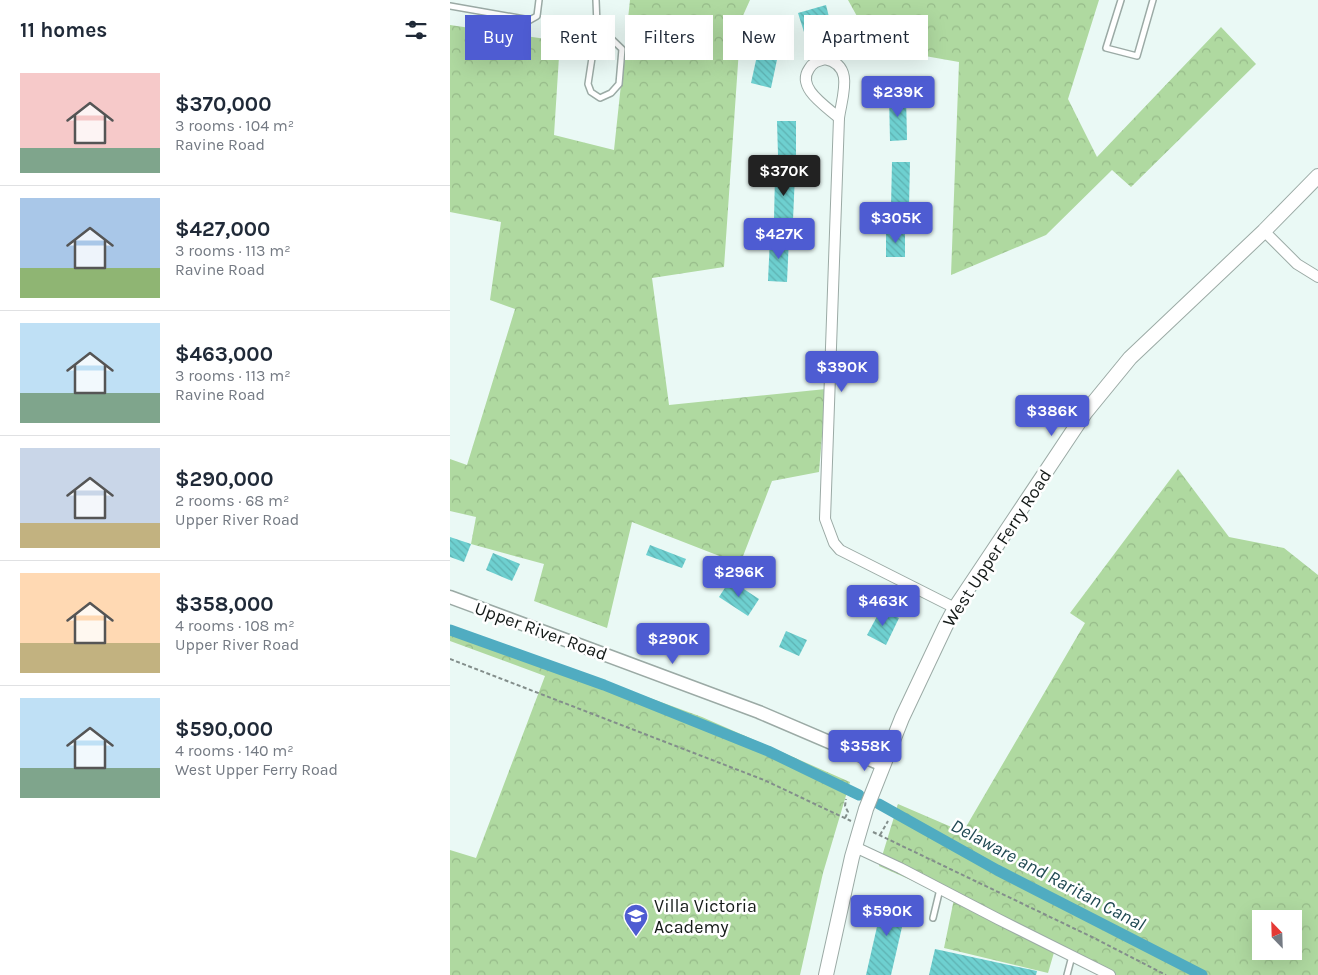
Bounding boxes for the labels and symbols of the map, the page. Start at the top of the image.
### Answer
pin: $239K [863,76,933,118]
pin: $370K [749,154,819,197]
pin: $305K [861,202,931,244]
pin: $427K [744,218,814,260]
pin: $390K [807,350,877,393]
pin: $386K [1017,394,1087,437]
street label: West Upper Ferry Road [938,465,1056,631]
pin: $296K [704,556,774,598]
pin: $463K [848,584,918,627]
street label: Upper River Road [472,597,610,665]
pin: $290K [638,622,708,665]
pin: $358K [830,730,900,772]
water label: Delaware and Raritan Canal [947,814,1149,936]
pin: $590K [852,894,922,937]
place label: Villa Victoria Academy [654,895,757,938]
school or university icon: Villa Victoria Academy [623,903,649,937]
north arrow [1252,910,1302,960]

